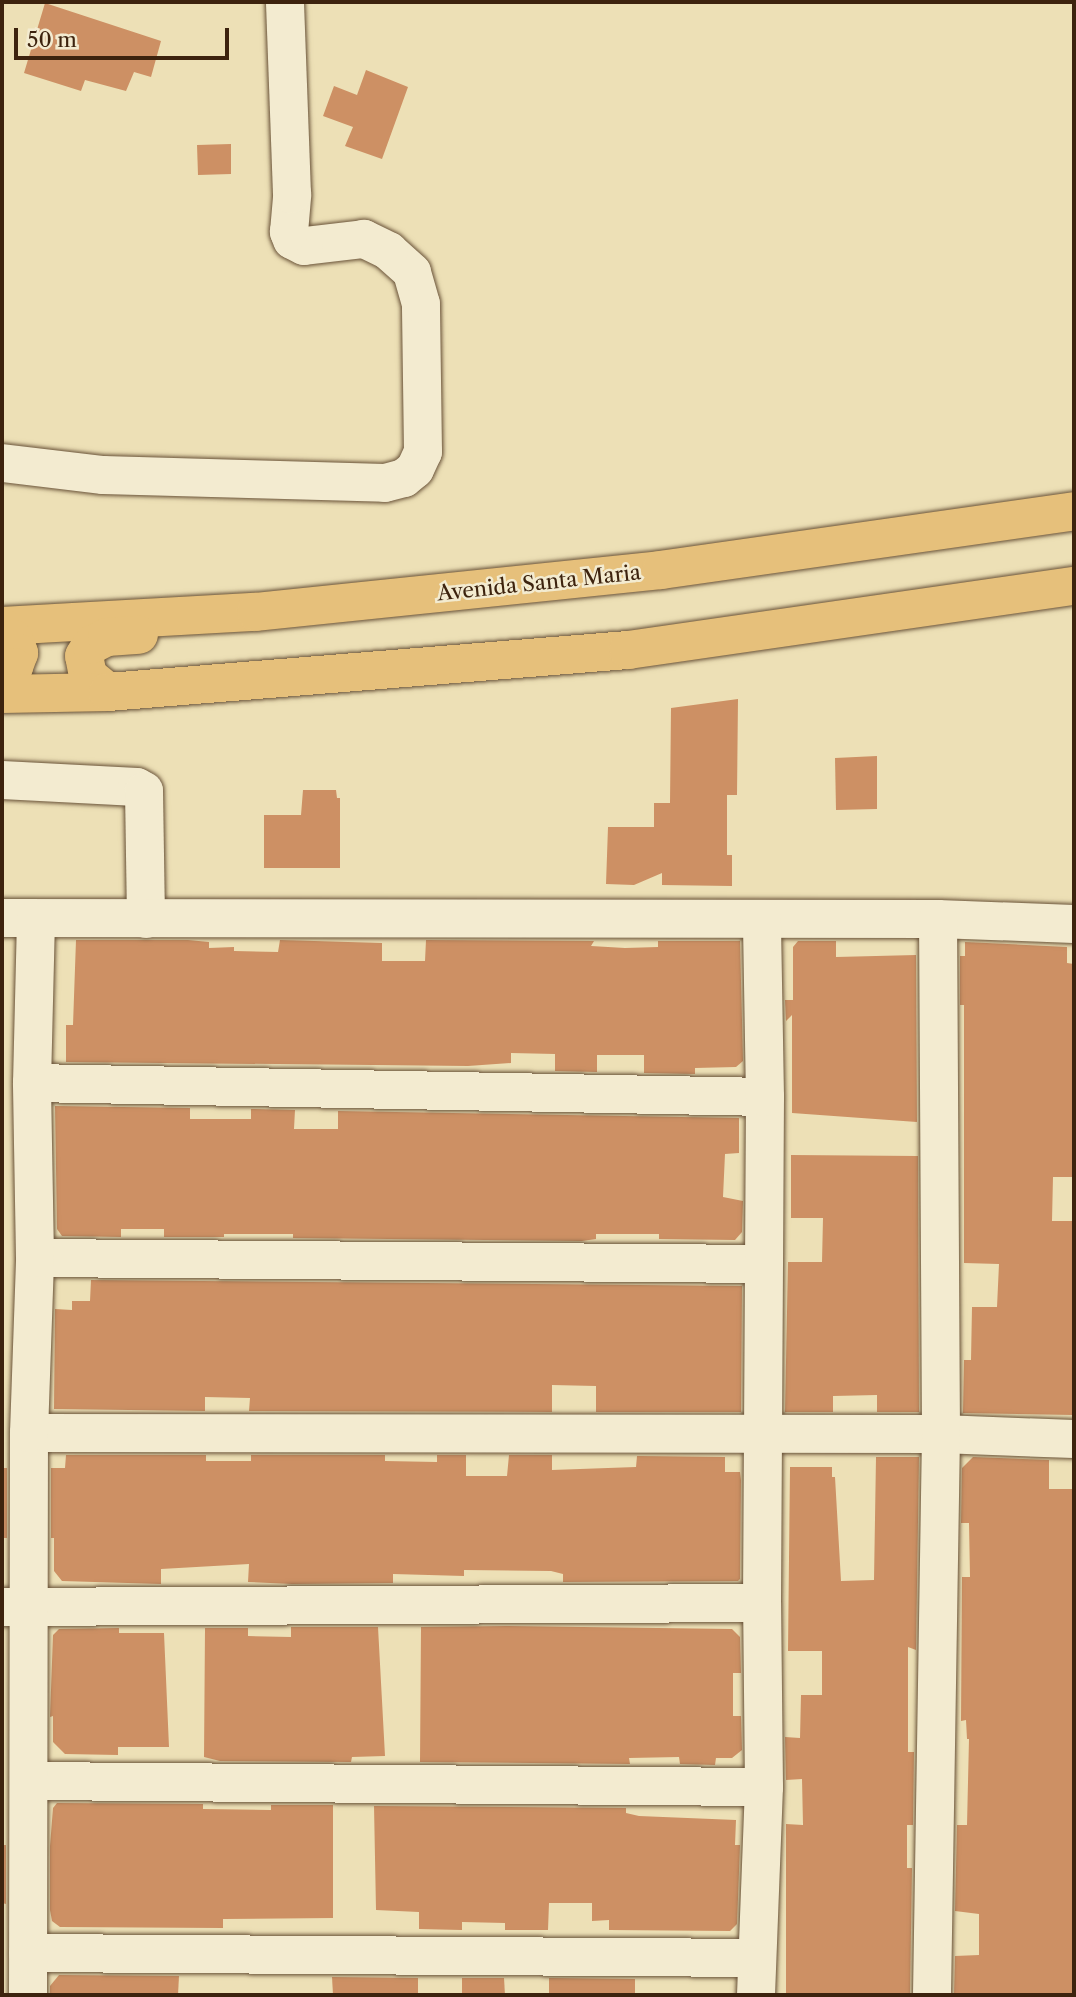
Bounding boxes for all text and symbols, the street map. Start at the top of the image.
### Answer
scale bar [18,14,233,58]
text: 50 m [27,27,77,52]
street label: Avenida Santa Maria [436,560,642,606]

